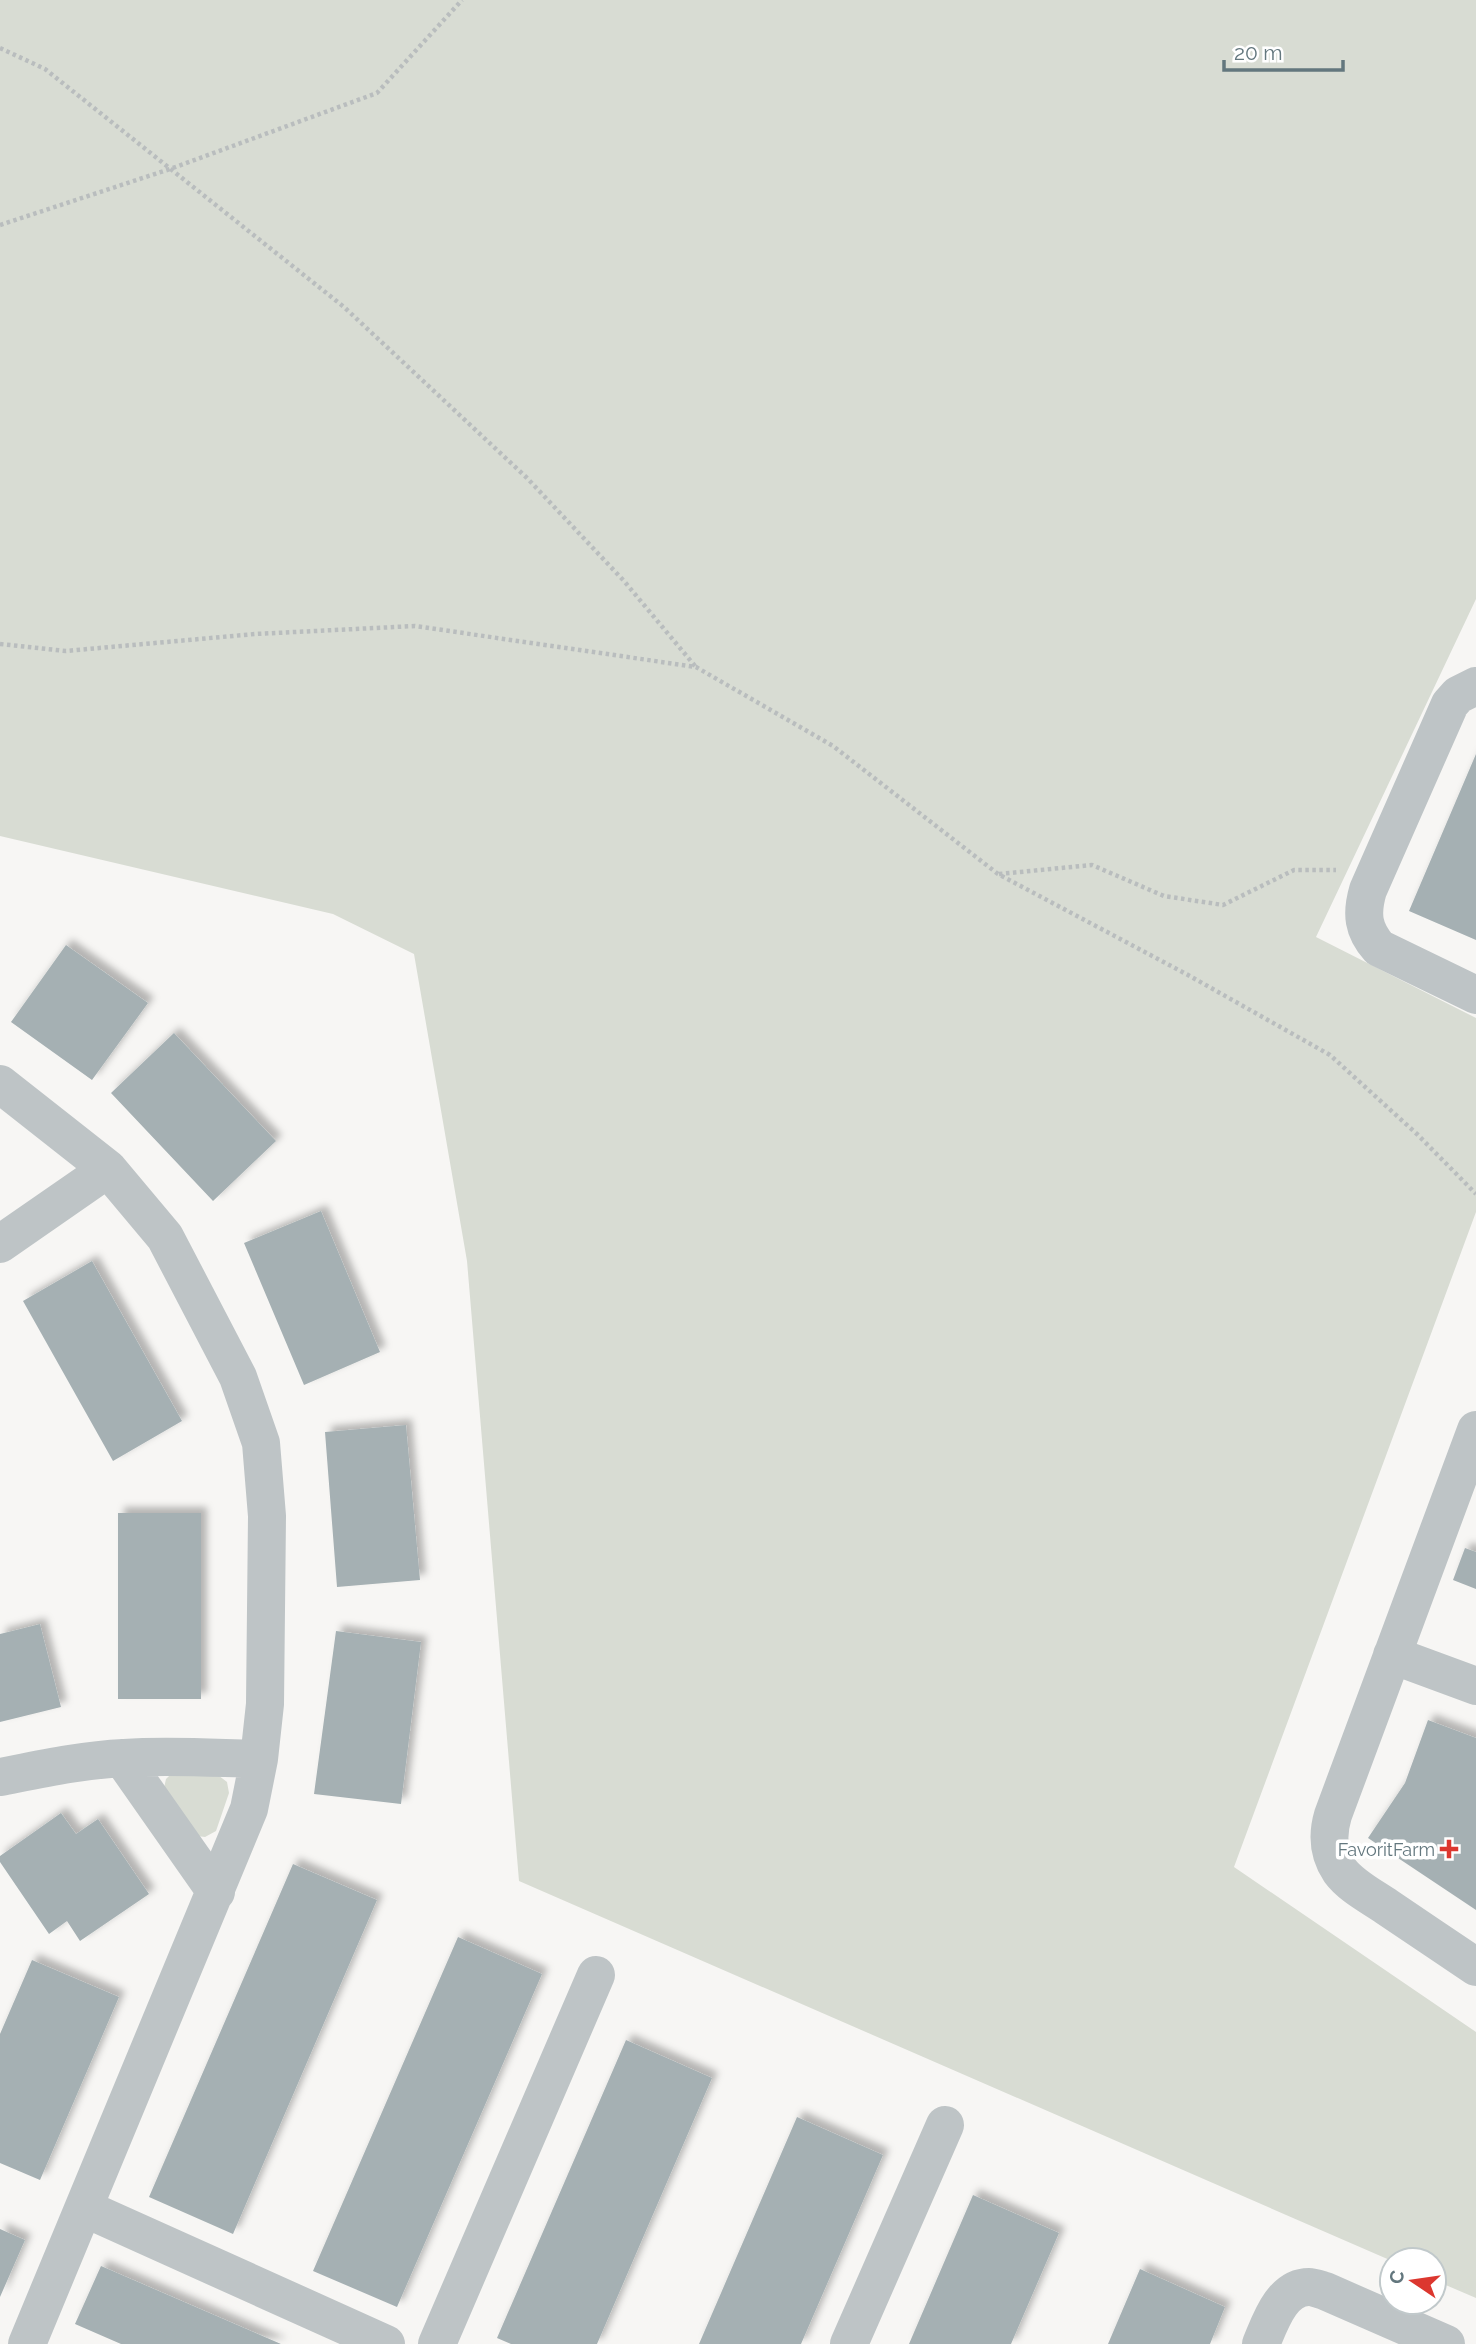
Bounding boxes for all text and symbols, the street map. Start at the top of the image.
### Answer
scale bar [1224,28,1343,72]
text: 20 m [1234,40,1282,65]
place label: FavoritFarm [1338,1839,1435,1860]
marker: FavoritFarm [1441,1841,1457,1857]
north arrow [1378,2246,1448,2316]
text: С [1384,2268,1409,2286]

